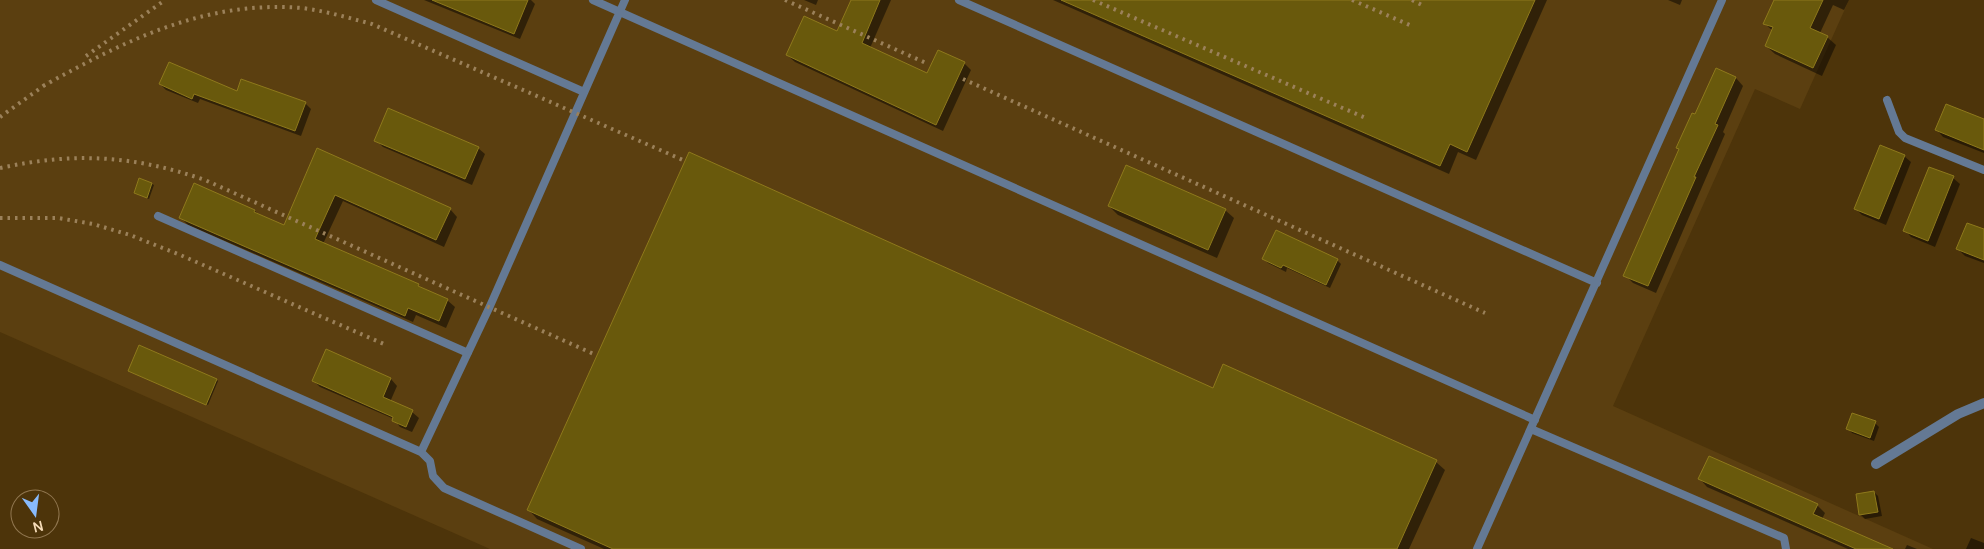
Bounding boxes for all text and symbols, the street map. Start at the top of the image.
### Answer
north arrow [10,489,60,539]
text: N [31,517,45,538]

